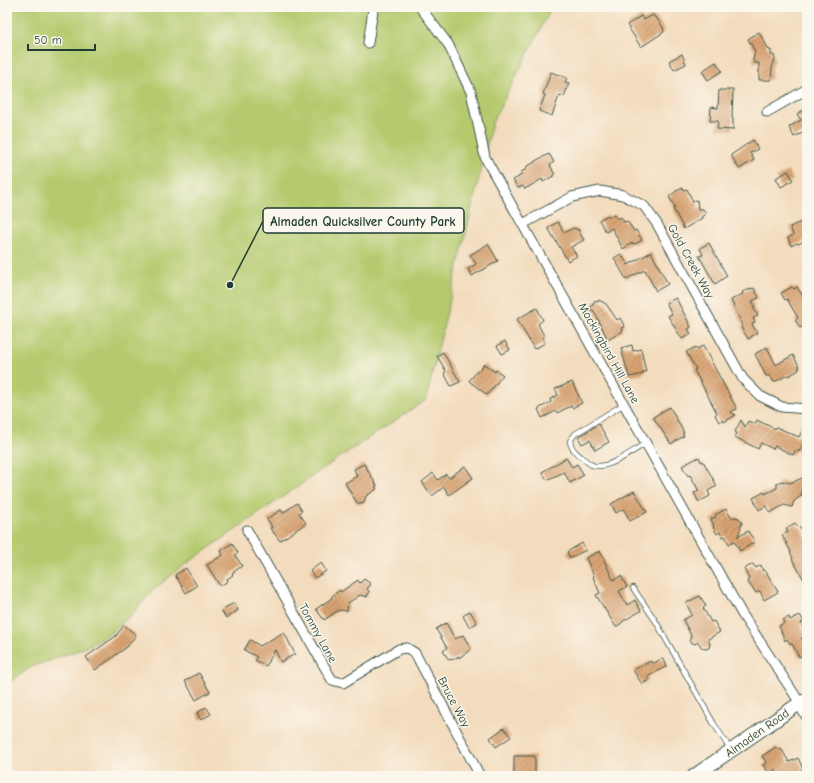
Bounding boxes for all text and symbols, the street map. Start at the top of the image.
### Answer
scale bar [28,26,95,52]
text: 50 m [34,33,62,47]
callout: Almaden Quicksilver County Park [263,208,464,233]
text: Almaden Quicksilver County Park [270,214,456,229]
street label: Gold Creek Way [665,221,718,301]
street label: Mockingbird Hill Lane [576,300,642,406]
street label: Tommy Lane [296,601,340,665]
street label: Bruce Way [435,674,473,730]
street label: Almaden Road [722,706,792,760]

